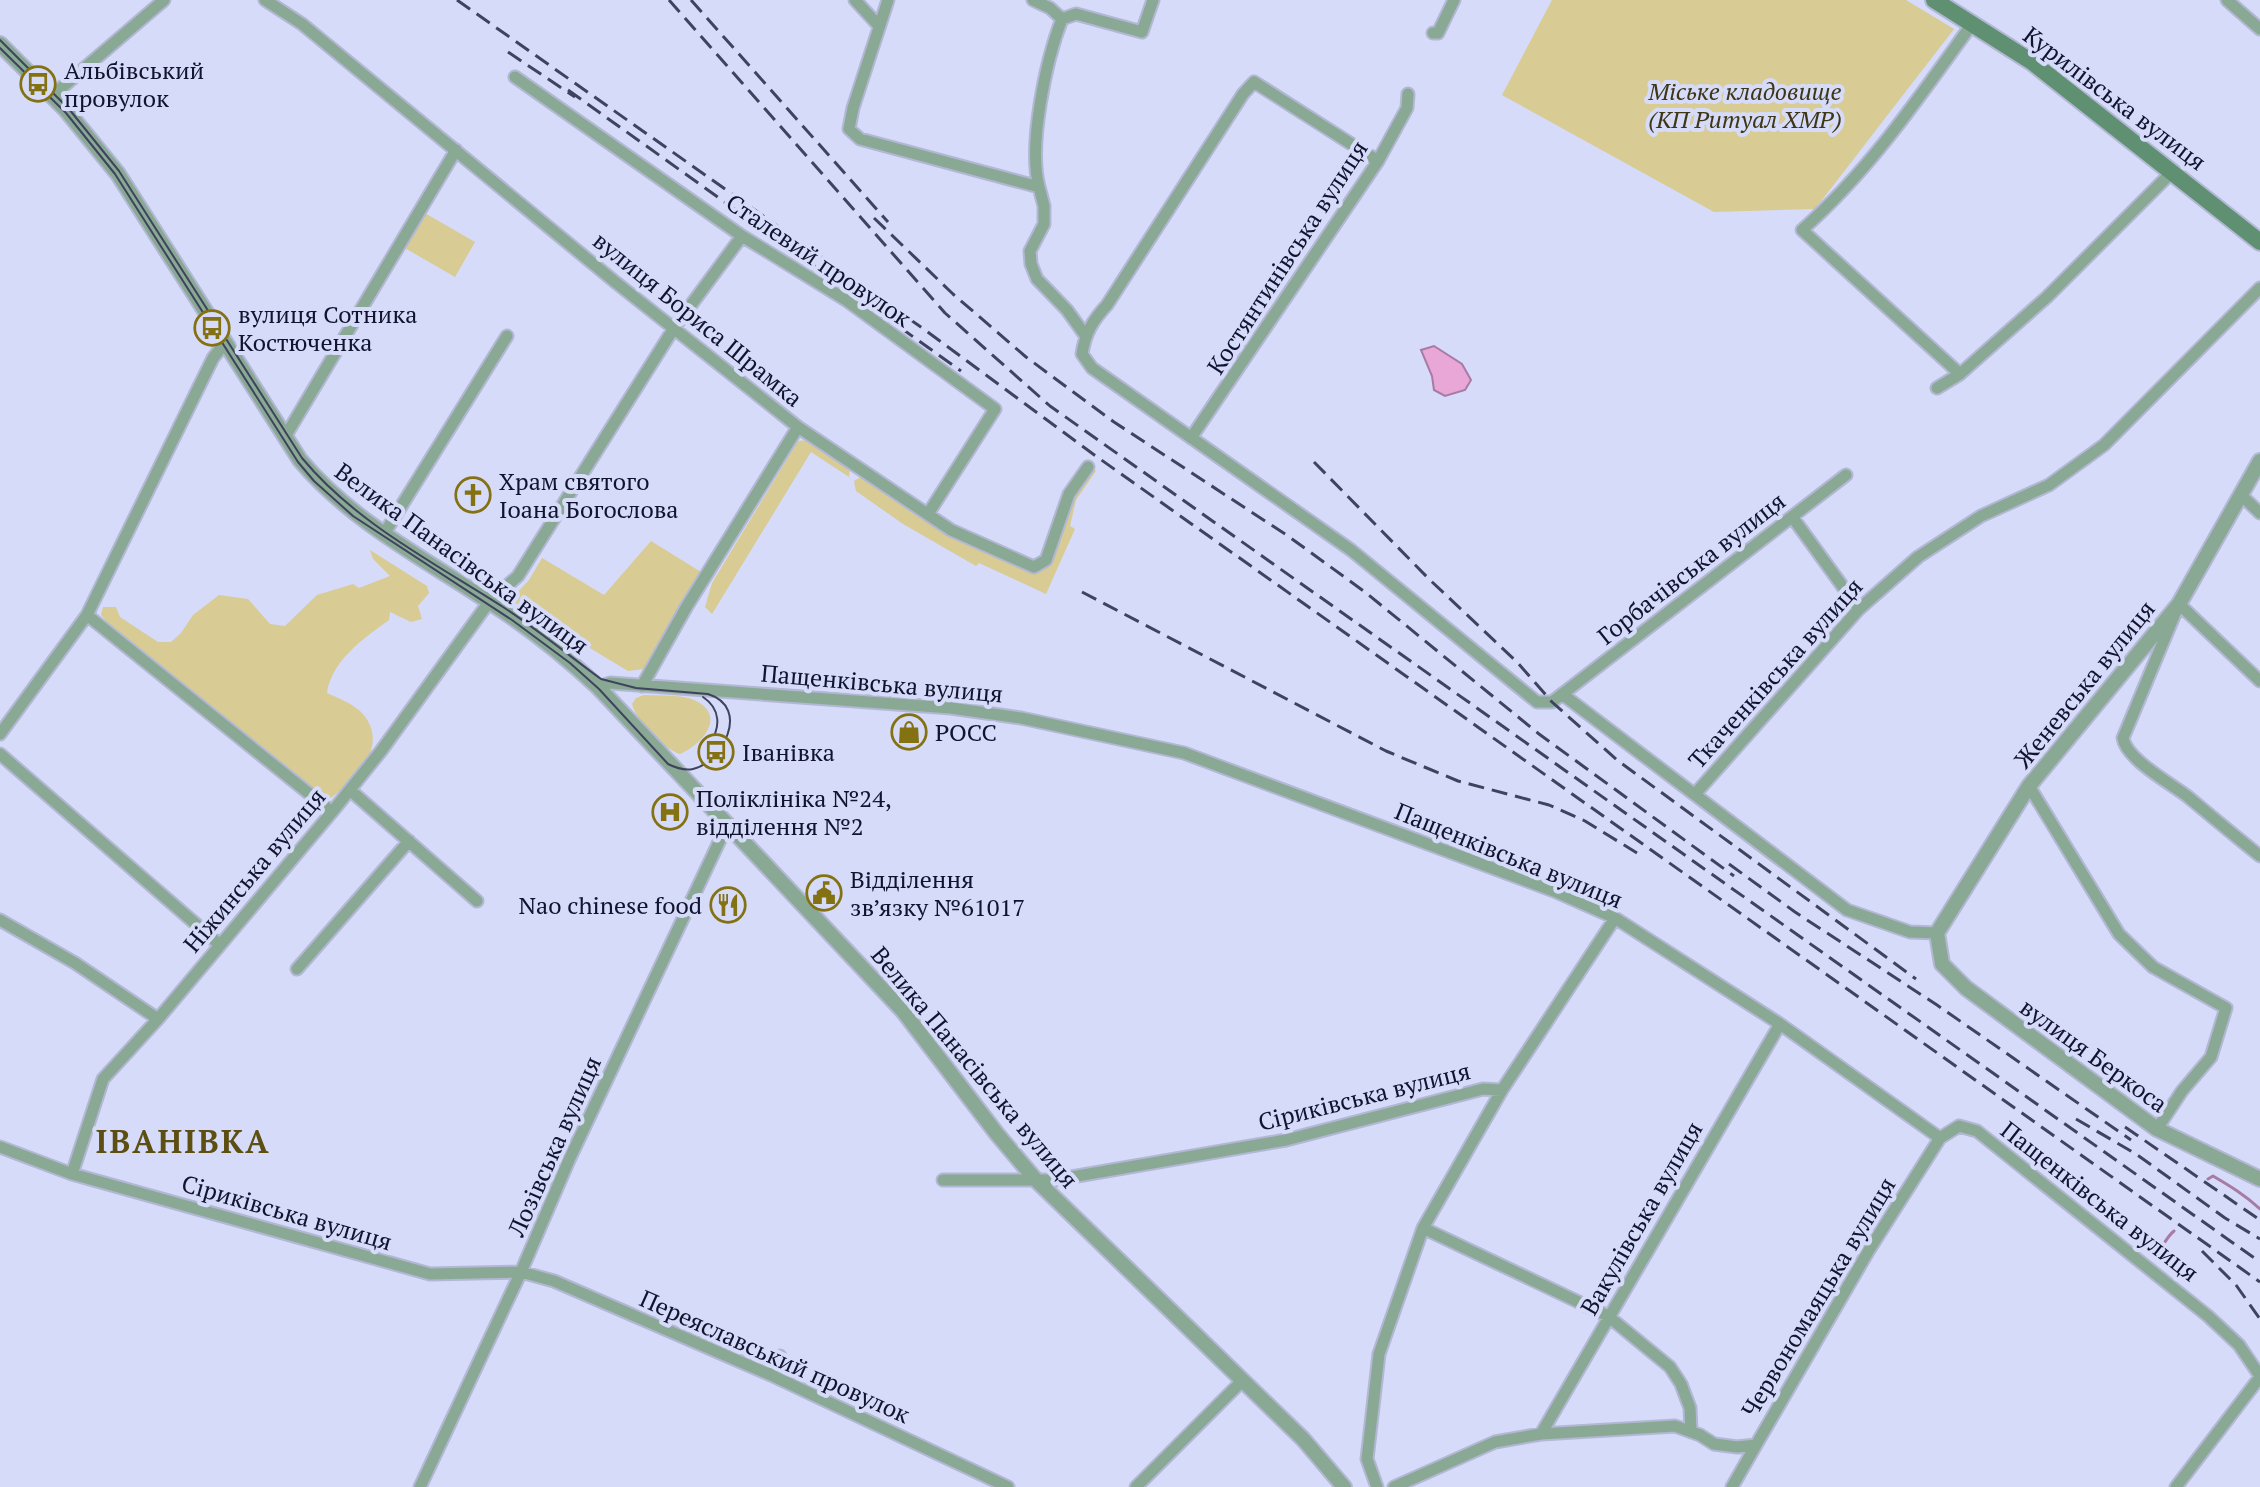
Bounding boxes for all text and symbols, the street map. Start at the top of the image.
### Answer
street label: Курилівська вулиця [2017,19,2213,177]
place label: Альбівський провулок [64,54,204,114]
bus stop icon: Альбівський провулок [19,65,57,103]
park label: Міське кладовище (КП Ритуал ХМР) [1648,75,1842,135]
street label: Костянтинівська вулиця [1199,134,1375,380]
street label: Сталевий провулок [720,186,918,334]
street label: вулиця Бориса Шрамка [586,224,810,414]
place label: вулиця Сотника Костюченка [238,298,417,358]
bus stop icon: вулиця Сотника Костюченка [193,309,231,347]
street label: Велика Панасівська вулиця [329,455,595,661]
place label: Храм святого Іоана Богослова [499,465,678,525]
church icon: Храм святого Іоана Богослова [454,476,492,514]
street label: Горбачівська вулиця [1591,485,1791,651]
street label: Ткаченківська вулиця [1681,571,1869,775]
street label: Женевська вулиця [2006,593,2162,775]
street label: Пащенківська вулиця [760,656,1004,710]
shop icon: РОСС [890,713,928,751]
place label: РОСС [935,716,997,748]
bus stop icon: Іванівка [697,733,735,771]
place label: Іванівка [742,736,835,768]
street label: Ніжинська вулиця [176,781,332,959]
place label: Поліклініка №24, відділення №2 [696,782,892,842]
hospital icon: Поліклініка №24, відділення №2 [651,793,689,831]
street label: Пащенківська вулиця [1390,795,1628,915]
place label: Відділення зв’язку №61017 [850,863,1025,923]
public building icon: Відділення зв’язку №61017 [805,874,843,912]
restaurant icon: Nao chinese food [709,886,747,924]
place label: Nao chinese food [518,889,702,921]
street label: Велика Панасівська вулиця [864,939,1086,1195]
street label: вулиця Беркоса [2014,991,2174,1119]
street label: Лозівська вулиця [500,1051,608,1242]
street label: Сіриківська вулиця [1255,1054,1473,1138]
street label: Пащенківська вулиця [1994,1114,2206,1288]
street label: Вакулівська вулиця [1573,1116,1709,1320]
district label: ІВАНІВКА [96,1120,270,1162]
street label: Сіриківська вулиця [178,1167,396,1257]
street label: Червономаяцька вулиця [1734,1171,1902,1423]
street label: Переяславський провулок [635,1282,915,1430]

